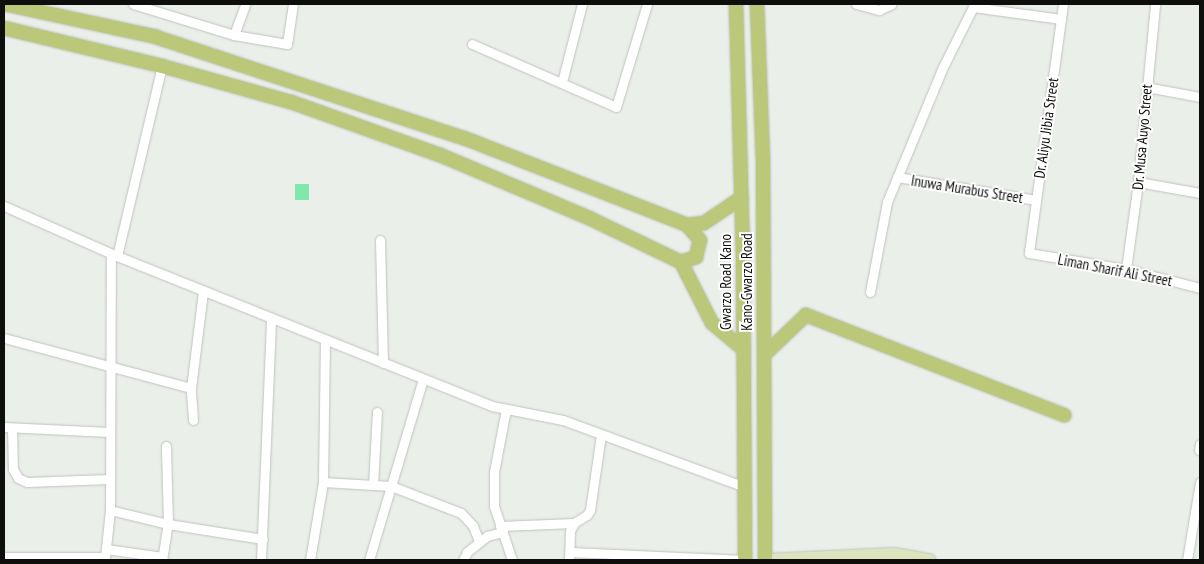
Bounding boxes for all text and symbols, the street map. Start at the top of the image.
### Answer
street label: Dr. Aliyu Jibia Street [1030,76,1062,180]
street label: Dr. Musa Auyo Street [1128,83,1156,191]
street label: Inuwa Murabus Street [910,171,1024,207]
street label: Kano-Gwarzo Road [738,233,756,331]
street label: Gwarzo Road Kano [717,234,735,330]
street label: Liman Sharif Ali Street [1056,250,1174,290]

